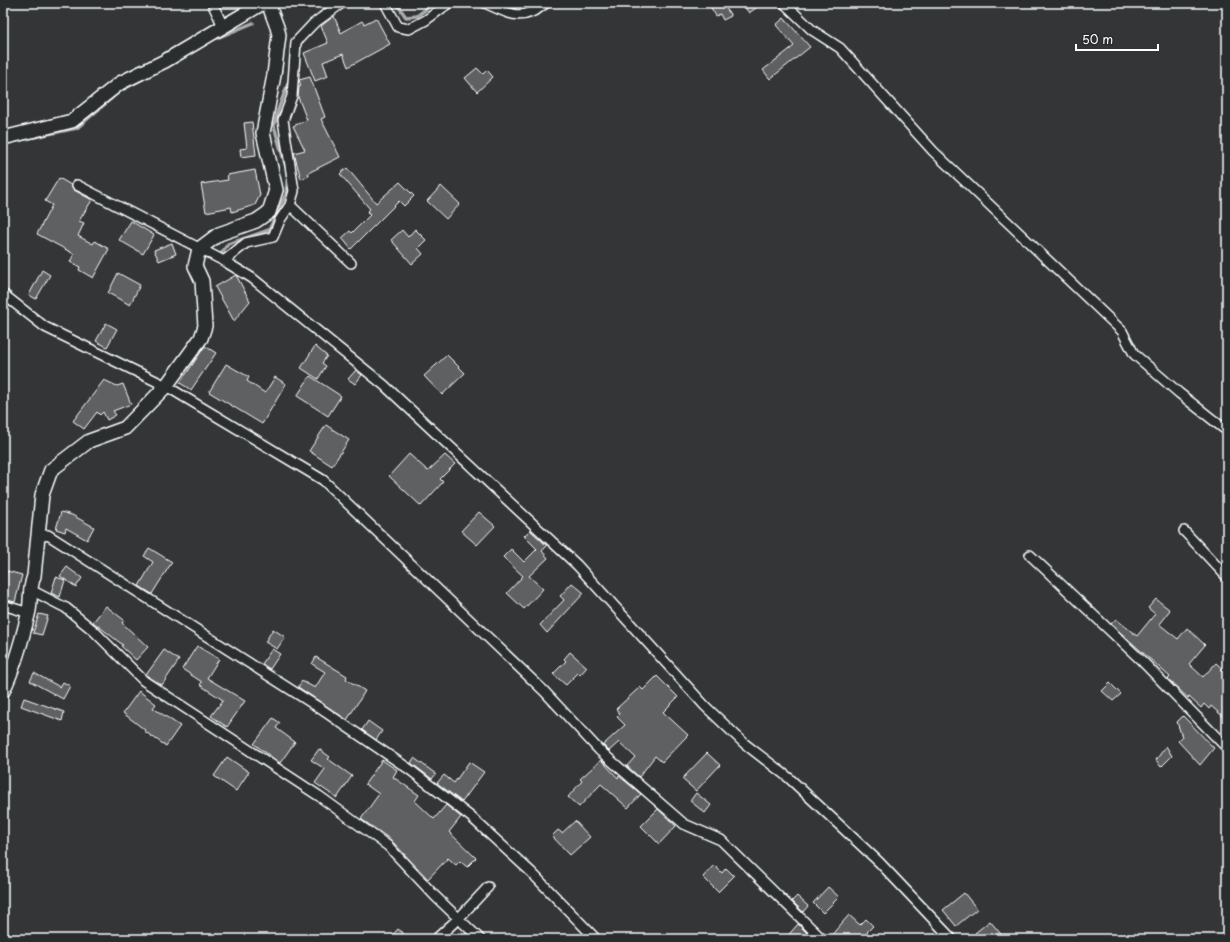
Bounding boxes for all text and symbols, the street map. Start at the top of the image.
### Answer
scale bar [1076,26,1158,52]
text: 50 m [1082,30,1113,48]

